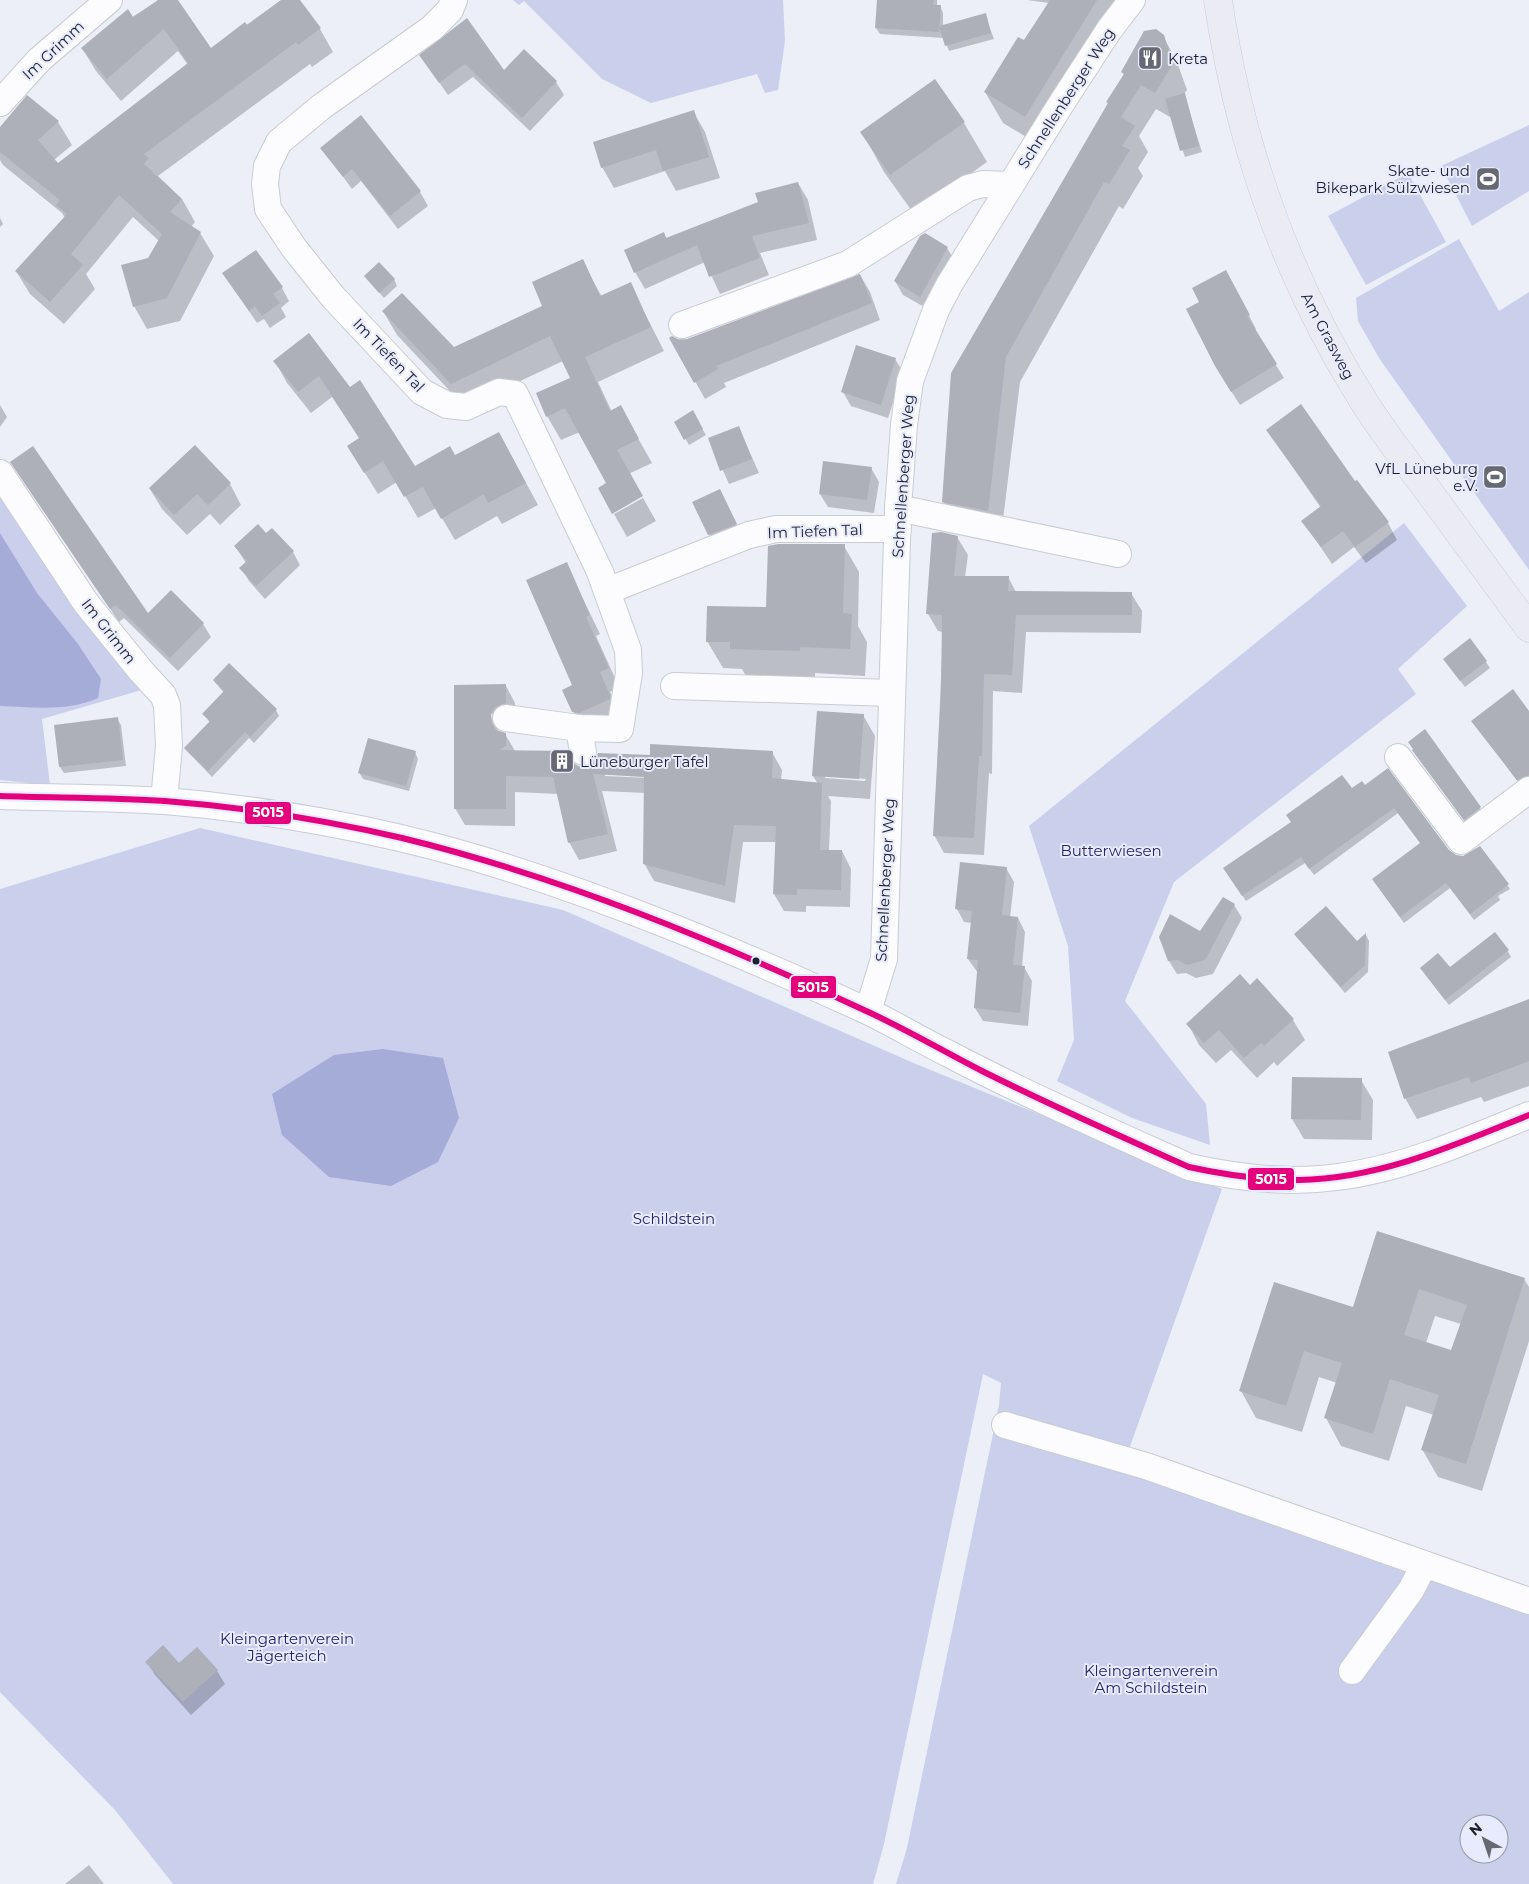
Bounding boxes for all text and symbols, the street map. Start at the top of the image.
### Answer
street label: Im Grimm [18,17,88,83]
street label: Schnellenberger Weg [1013,24,1119,172]
restaurant icon: Kreta [1137,45,1163,71]
place label: Kreta [1168,49,1208,68]
place label: Skate- und Bikepark Sülzwiesen [1316,161,1470,197]
sports icon: Skate- und Bikepark Sülzwiesen [1475,166,1501,192]
street label: Am Grasweg [1297,289,1359,383]
street label: Im Tiefen Tal [349,314,429,396]
street label: Schnellenberger Weg [888,394,918,558]
place label: VfL Lüneburg e.V. [1375,459,1478,495]
sports icon: VfL Lüneburg e.V. [1482,464,1508,490]
street label: Im Tiefen Tal [767,520,863,542]
street label: Im Grimm [78,595,140,667]
building icon: Lüneburger Tafel [549,748,575,774]
place label: Lüneburger Tafel [580,752,708,771]
street label: Schnellenberger Weg [871,798,899,962]
line badge: 5015 [244,801,292,825]
text: 5015 [252,803,284,821]
park label: Butterwiesen [1060,841,1162,860]
unlabelled marker [751,956,761,966]
line badge: 5015 [790,975,837,999]
text: 5015 [797,978,829,996]
line badge: 5015 [1247,1167,1295,1191]
text: 5015 [1255,1170,1287,1188]
park label: Schildstein [633,1209,715,1228]
park label: Kleingartenverein Jägerteich [220,1629,354,1665]
park label: Kleingartenverein Am Schildstein [1084,1661,1218,1697]
north arrow [1459,1814,1509,1864]
text: N [1466,1819,1486,1840]

